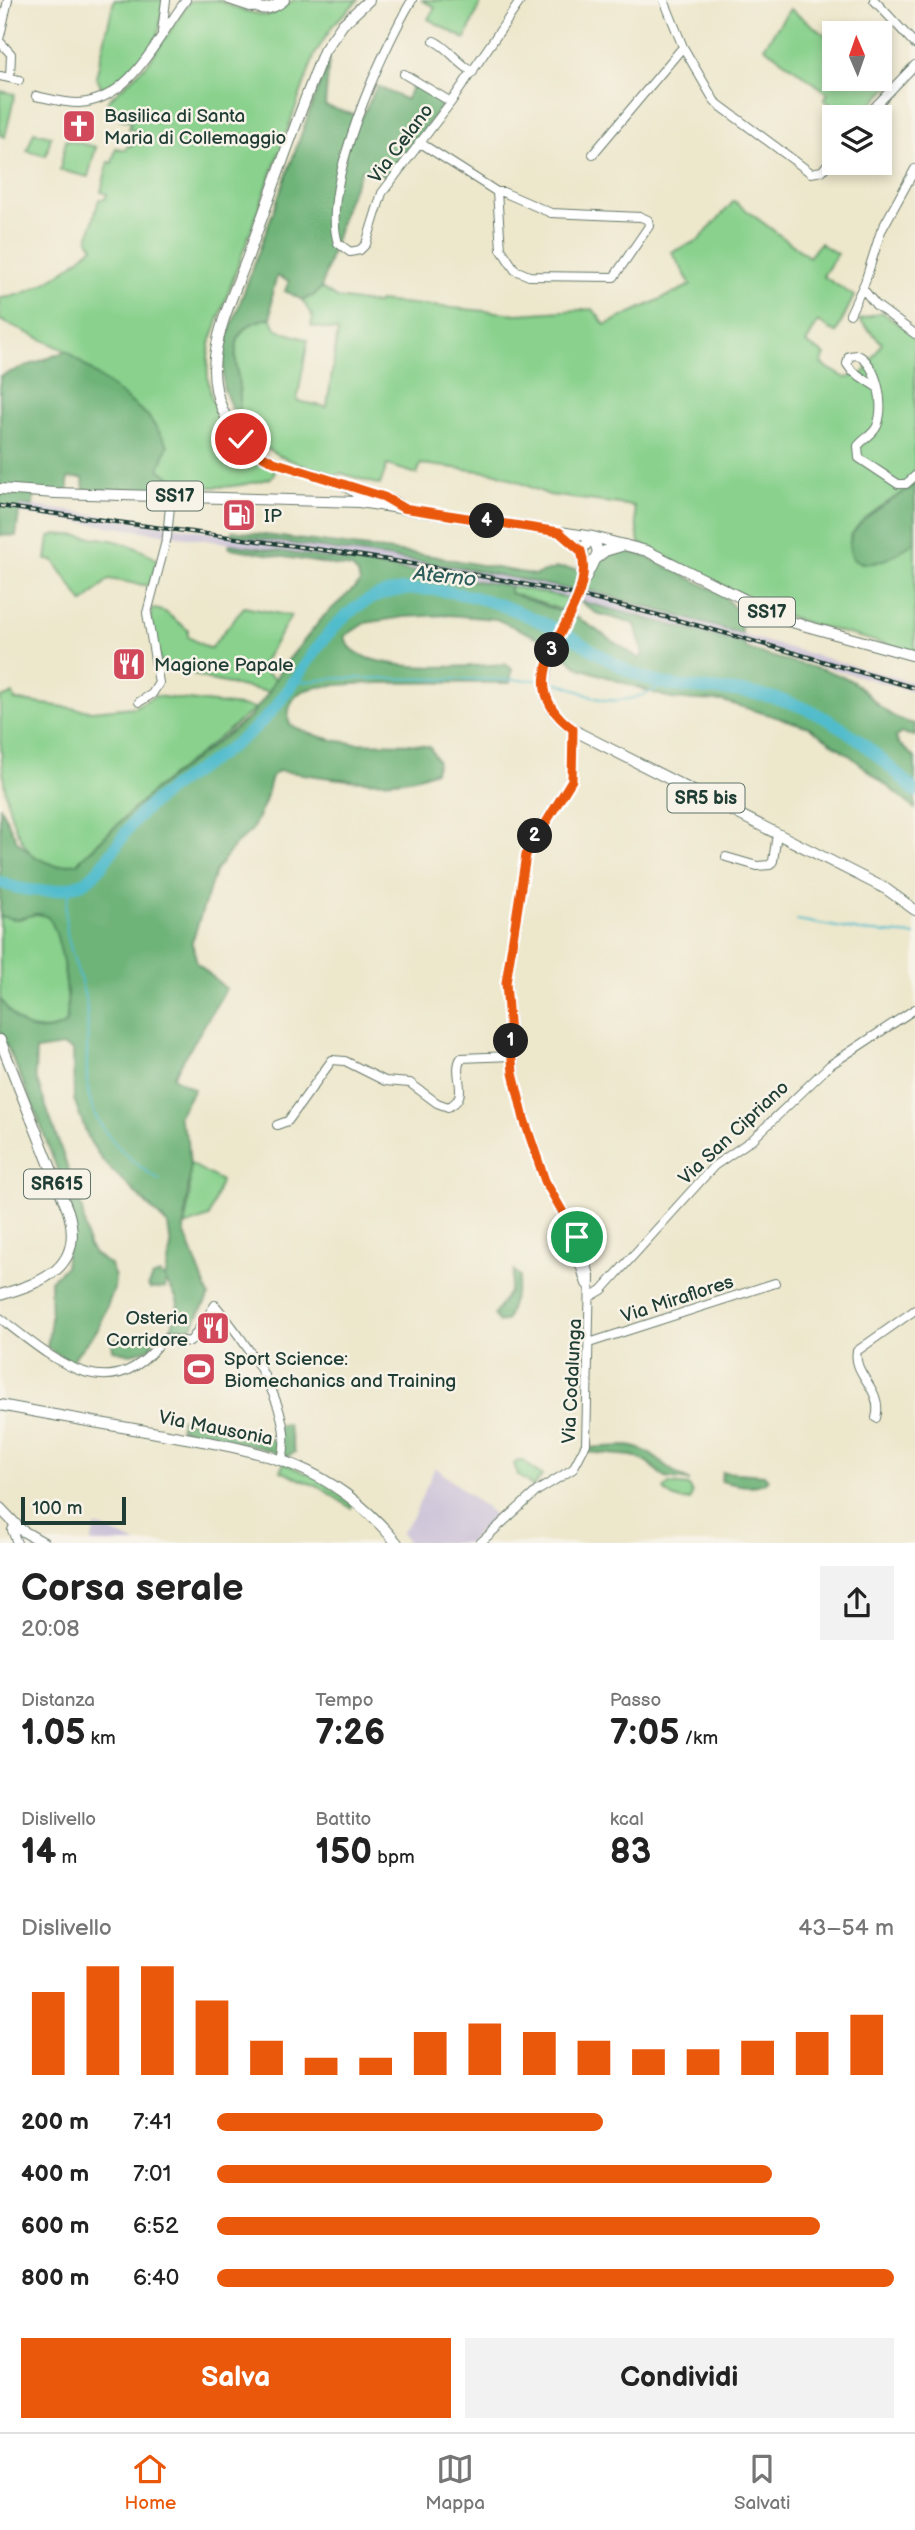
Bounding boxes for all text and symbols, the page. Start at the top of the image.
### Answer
north arrow [822,21,892,91]
map controls [822,21,892,175]
street label: Via Celano [364,100,438,188]
place label: Basilica di Santa Maria di Collemaggio [104,105,286,150]
button: layers [822,105,892,175]
church icon: Basilica di Santa Maria di Collemaggio [60,107,98,145]
pin [211,409,271,469]
icon: check [222,420,260,458]
road number: SS17 [147,482,203,510]
fuel station icon: IP [220,496,258,534]
pin: 4 [470,504,504,538]
place label: IP [264,505,282,528]
text: 4 [481,509,492,532]
water label: Aterno [411,561,477,592]
road number: SS17 [739,598,795,626]
pin: 3 [534,632,570,668]
text: 3 [546,638,557,661]
restaurant icon: Magione Papale [110,645,148,683]
place label: Magione Papale [154,654,294,677]
road number: SR5 bis [668,784,744,812]
pin: 2 [518,818,552,854]
text: 2 [529,824,540,847]
pin: 1 [494,1024,528,1058]
text: 1 [507,1029,515,1052]
street label: Via San Cipriano [674,1076,794,1190]
road number: SR615 [24,1170,90,1198]
pin [547,1207,607,1267]
icon: arrive [558,1218,596,1256]
street label: Via Miraflores [618,1270,737,1328]
place label: Osteria Corridore [106,1307,188,1352]
restaurant icon: Osteria Corridore [194,1309,232,1347]
street label: Via Codalunga [558,1318,587,1444]
place label: Sport Science: Biomechanics and Training [224,1348,456,1393]
sports icon: Sport Science: Biomechanics and Training [180,1350,218,1388]
street label: Via Mausonia [157,1406,275,1451]
scale bar [21,1494,126,1526]
text: 100 m [32,1497,83,1520]
text: Corsa serale [21,1566,244,1611]
button: share [820,1566,894,1640]
text: 20:08 [21,1615,80,1643]
text: Distanza [21,1689,95,1712]
text: Tempo [315,1689,374,1712]
text: Passo [610,1689,661,1712]
text: 1.05 [21,1712,85,1755]
text: 7:26 [315,1712,385,1755]
text: 7:05 [610,1712,679,1755]
text: km [85,1727,116,1750]
text: /km [679,1727,718,1750]
text: Dislivello [21,1808,96,1831]
text: Battito [315,1808,371,1831]
text: kcal [610,1808,644,1831]
text: 14 [21,1831,56,1874]
text: 150 [315,1831,372,1874]
text: 83 [610,1831,651,1874]
text: m [56,1846,77,1869]
text: bpm [372,1846,415,1869]
text: Dislivello [21,1914,112,1942]
text: 43–54 m [798,1914,894,1942]
text: 200 m [21,2108,89,2136]
text: 7:41 [133,2108,172,2136]
text: 400 m [21,2160,89,2188]
text: 7:01 [133,2160,171,2188]
text: 600 m [21,2212,89,2240]
text: 6:52 [133,2212,178,2240]
text: 800 m [21,2264,89,2292]
text: 6:40 [133,2264,179,2292]
button: Salva [21,2338,451,2418]
button: Condividi [465,2338,894,2418]
tab: Home [124,2450,176,2515]
tab: Mappa [425,2450,485,2515]
tab: Salvati [734,2450,790,2515]

